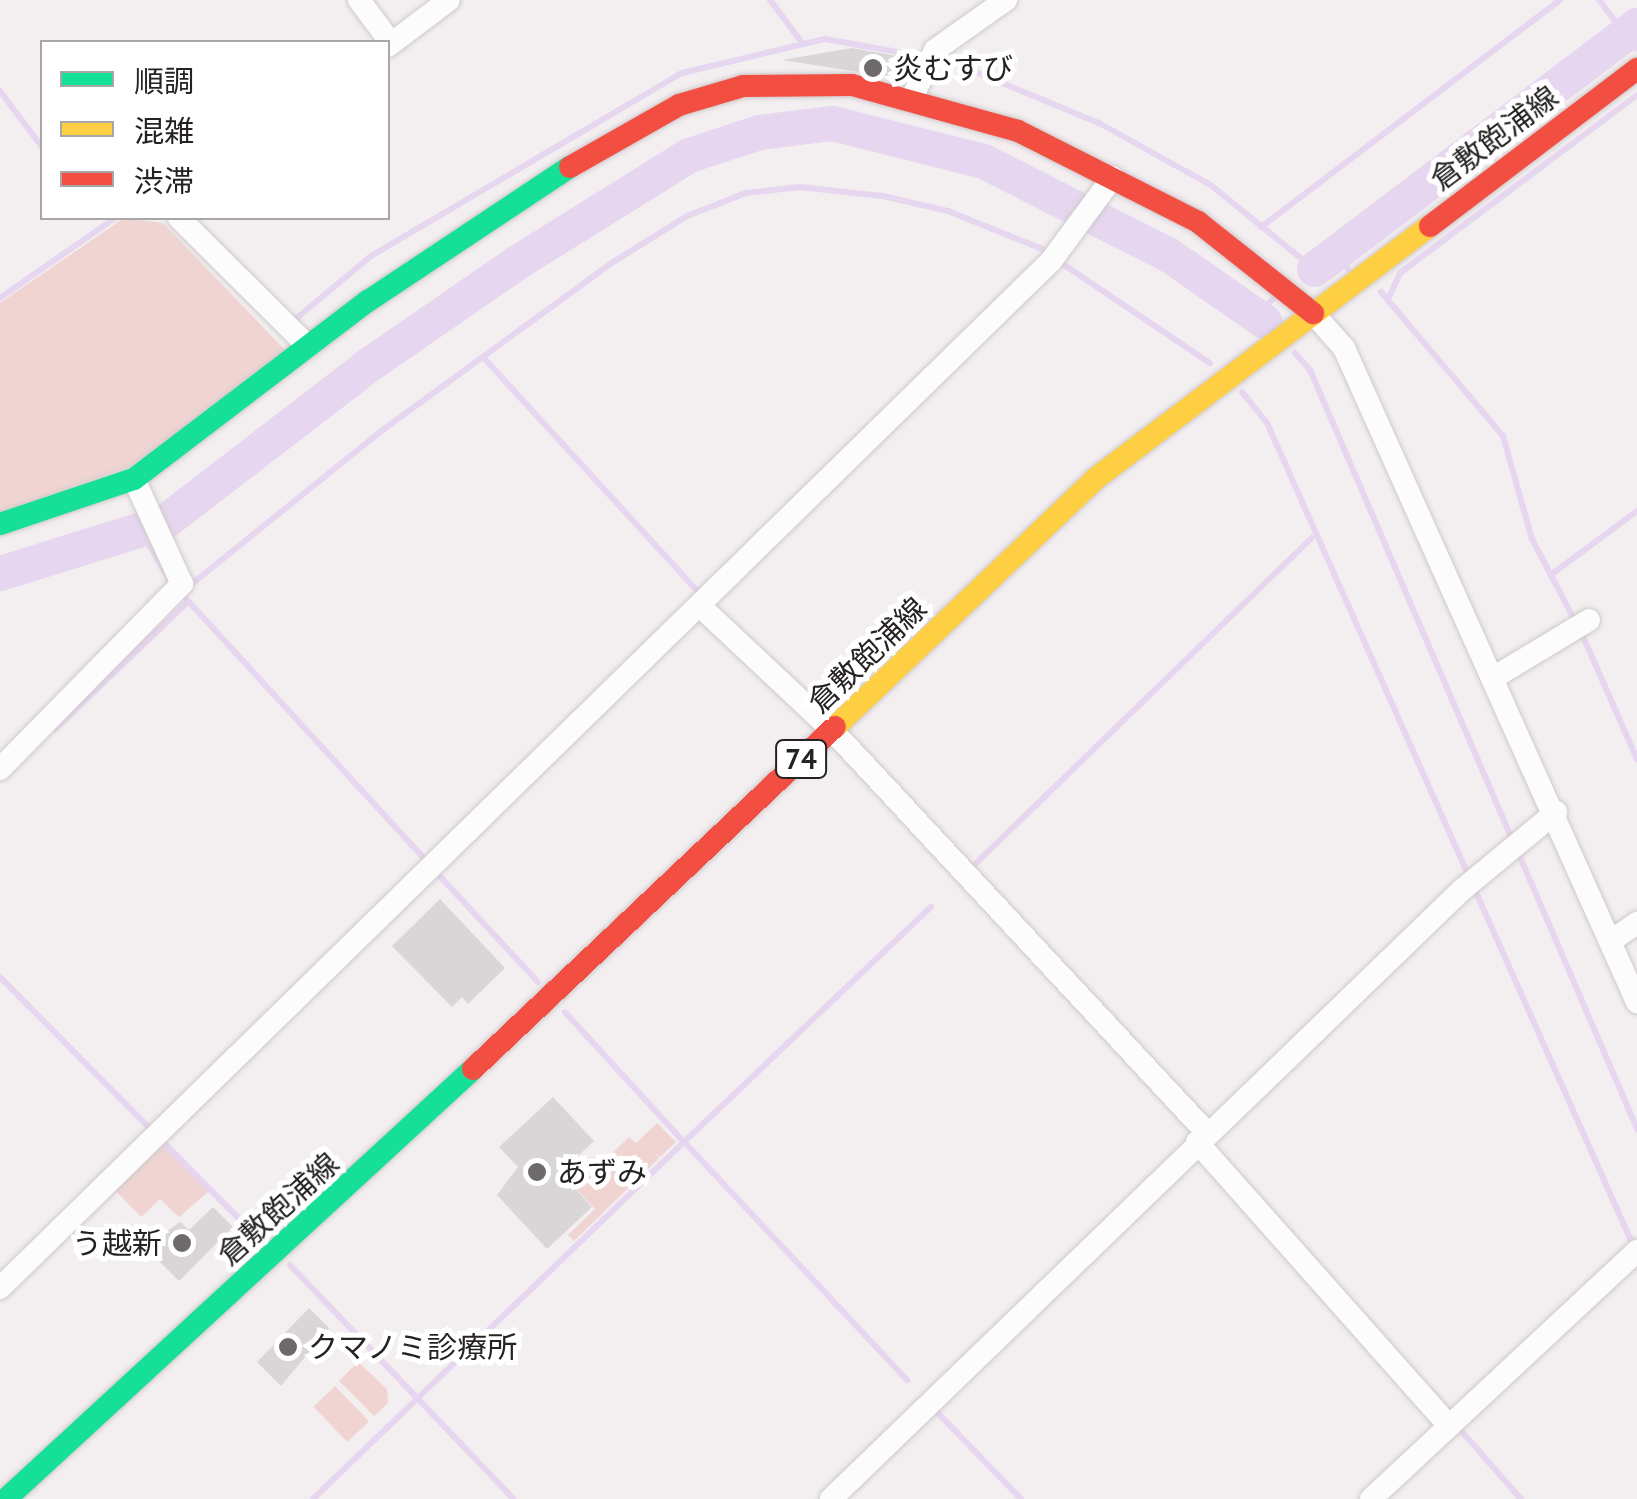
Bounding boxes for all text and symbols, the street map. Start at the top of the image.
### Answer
legend [40,40,390,220]
place label: 炎むすび [893,50,1013,86]
marker: 炎むすび [862,57,884,79]
text: 順調 [134,61,194,100]
street label: 倉敷飽浦線 [1423,78,1565,198]
text: 混雑 [134,111,194,150]
text: 渋滞 [134,161,194,200]
street label: 倉敷飽浦線 [801,590,933,720]
road number: 74 [774,736,828,782]
street label: 倉敷飽浦線 [210,1145,346,1273]
place label: あずみ [557,1154,647,1190]
marker: あずみ [526,1161,548,1183]
place label: う越新 [72,1225,162,1261]
marker: う越新 [171,1232,193,1254]
place label: クマノミ診療所 [308,1329,518,1365]
marker: クマノミ診療所 [277,1336,299,1358]

